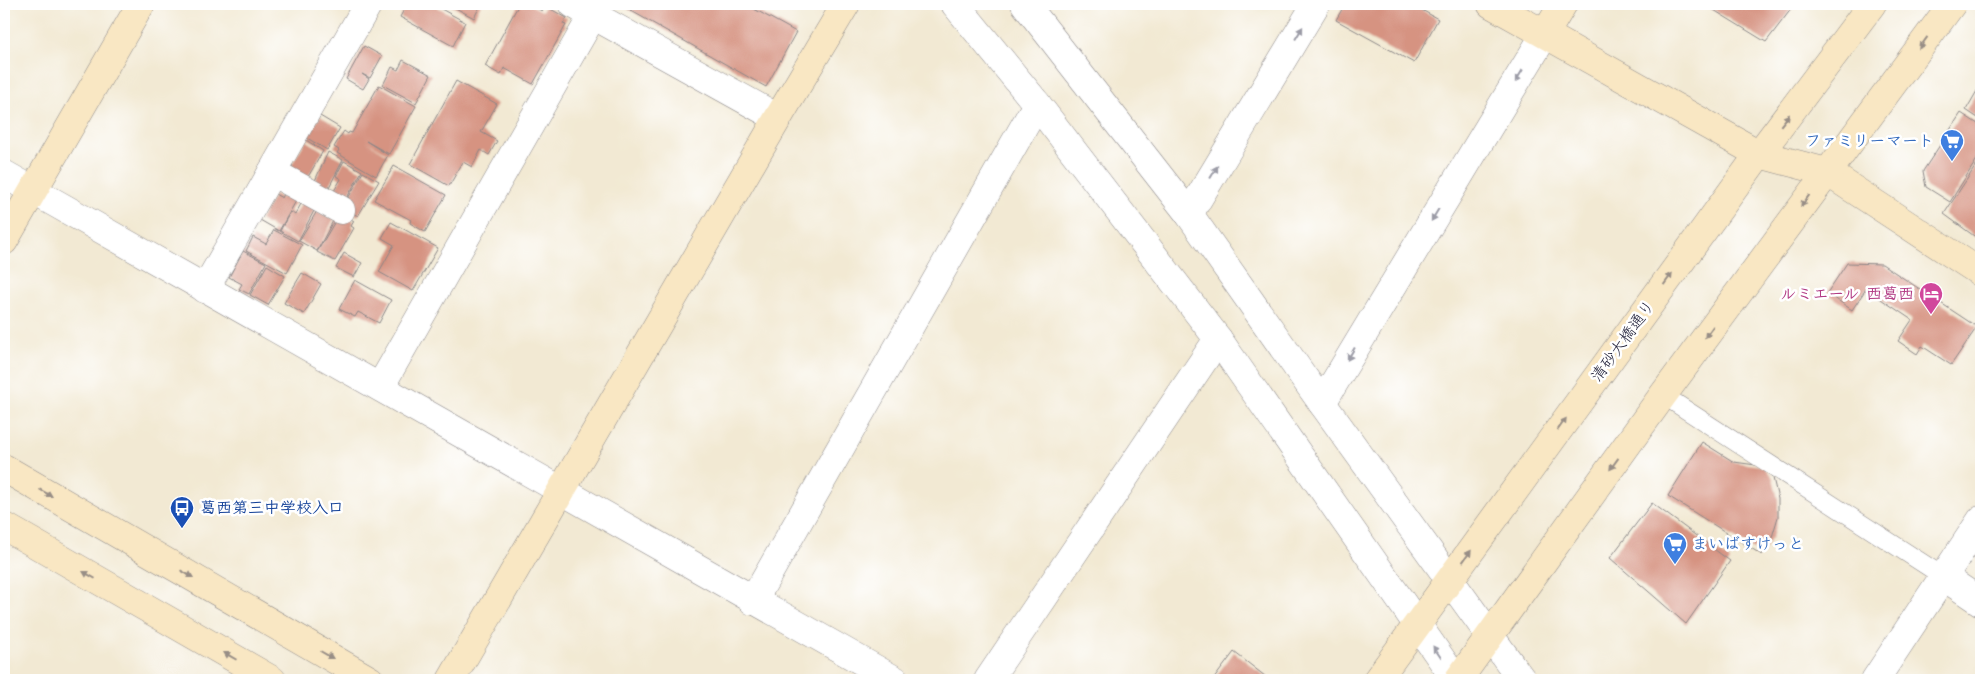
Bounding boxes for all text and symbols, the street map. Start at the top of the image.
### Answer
one-way arrow [1294,27,1303,40]
one-way arrow [1918,36,1928,50]
one-way arrow [1515,69,1524,82]
one-way arrow [1780,114,1791,127]
supermarket icon: ファミリーマート [1939,128,1965,162]
place label: ファミリーマート [1805,130,1934,152]
one-way arrow [1210,165,1219,179]
one-way arrow [1800,194,1811,207]
one-way arrow [1431,208,1440,221]
one-way arrow [1663,272,1673,286]
hotel icon: ルミエール 西葛西 [1918,281,1944,315]
place label: ルミエール 西葛西 [1781,283,1914,305]
street label: 清砂大橋通り [1586,296,1660,386]
one-way arrow [1704,325,1714,339]
one-way arrow [1347,347,1356,361]
one-way arrow [1557,417,1567,431]
one-way arrow [1609,457,1619,471]
one-way arrow [39,488,53,497]
bus stop icon: 葛西第三中学校入口 [169,495,195,529]
place label: 葛西第三中学校入口 [200,497,344,519]
supermarket icon: まいばすけっと [1662,531,1688,565]
place label: まいばすけっと [1692,533,1804,555]
one-way arrow [1462,549,1472,563]
one-way arrow [180,570,193,579]
one-way arrow [81,571,96,579]
one-way arrow [1432,645,1442,659]
one-way arrow [321,651,334,660]
one-way arrow [222,652,237,660]

